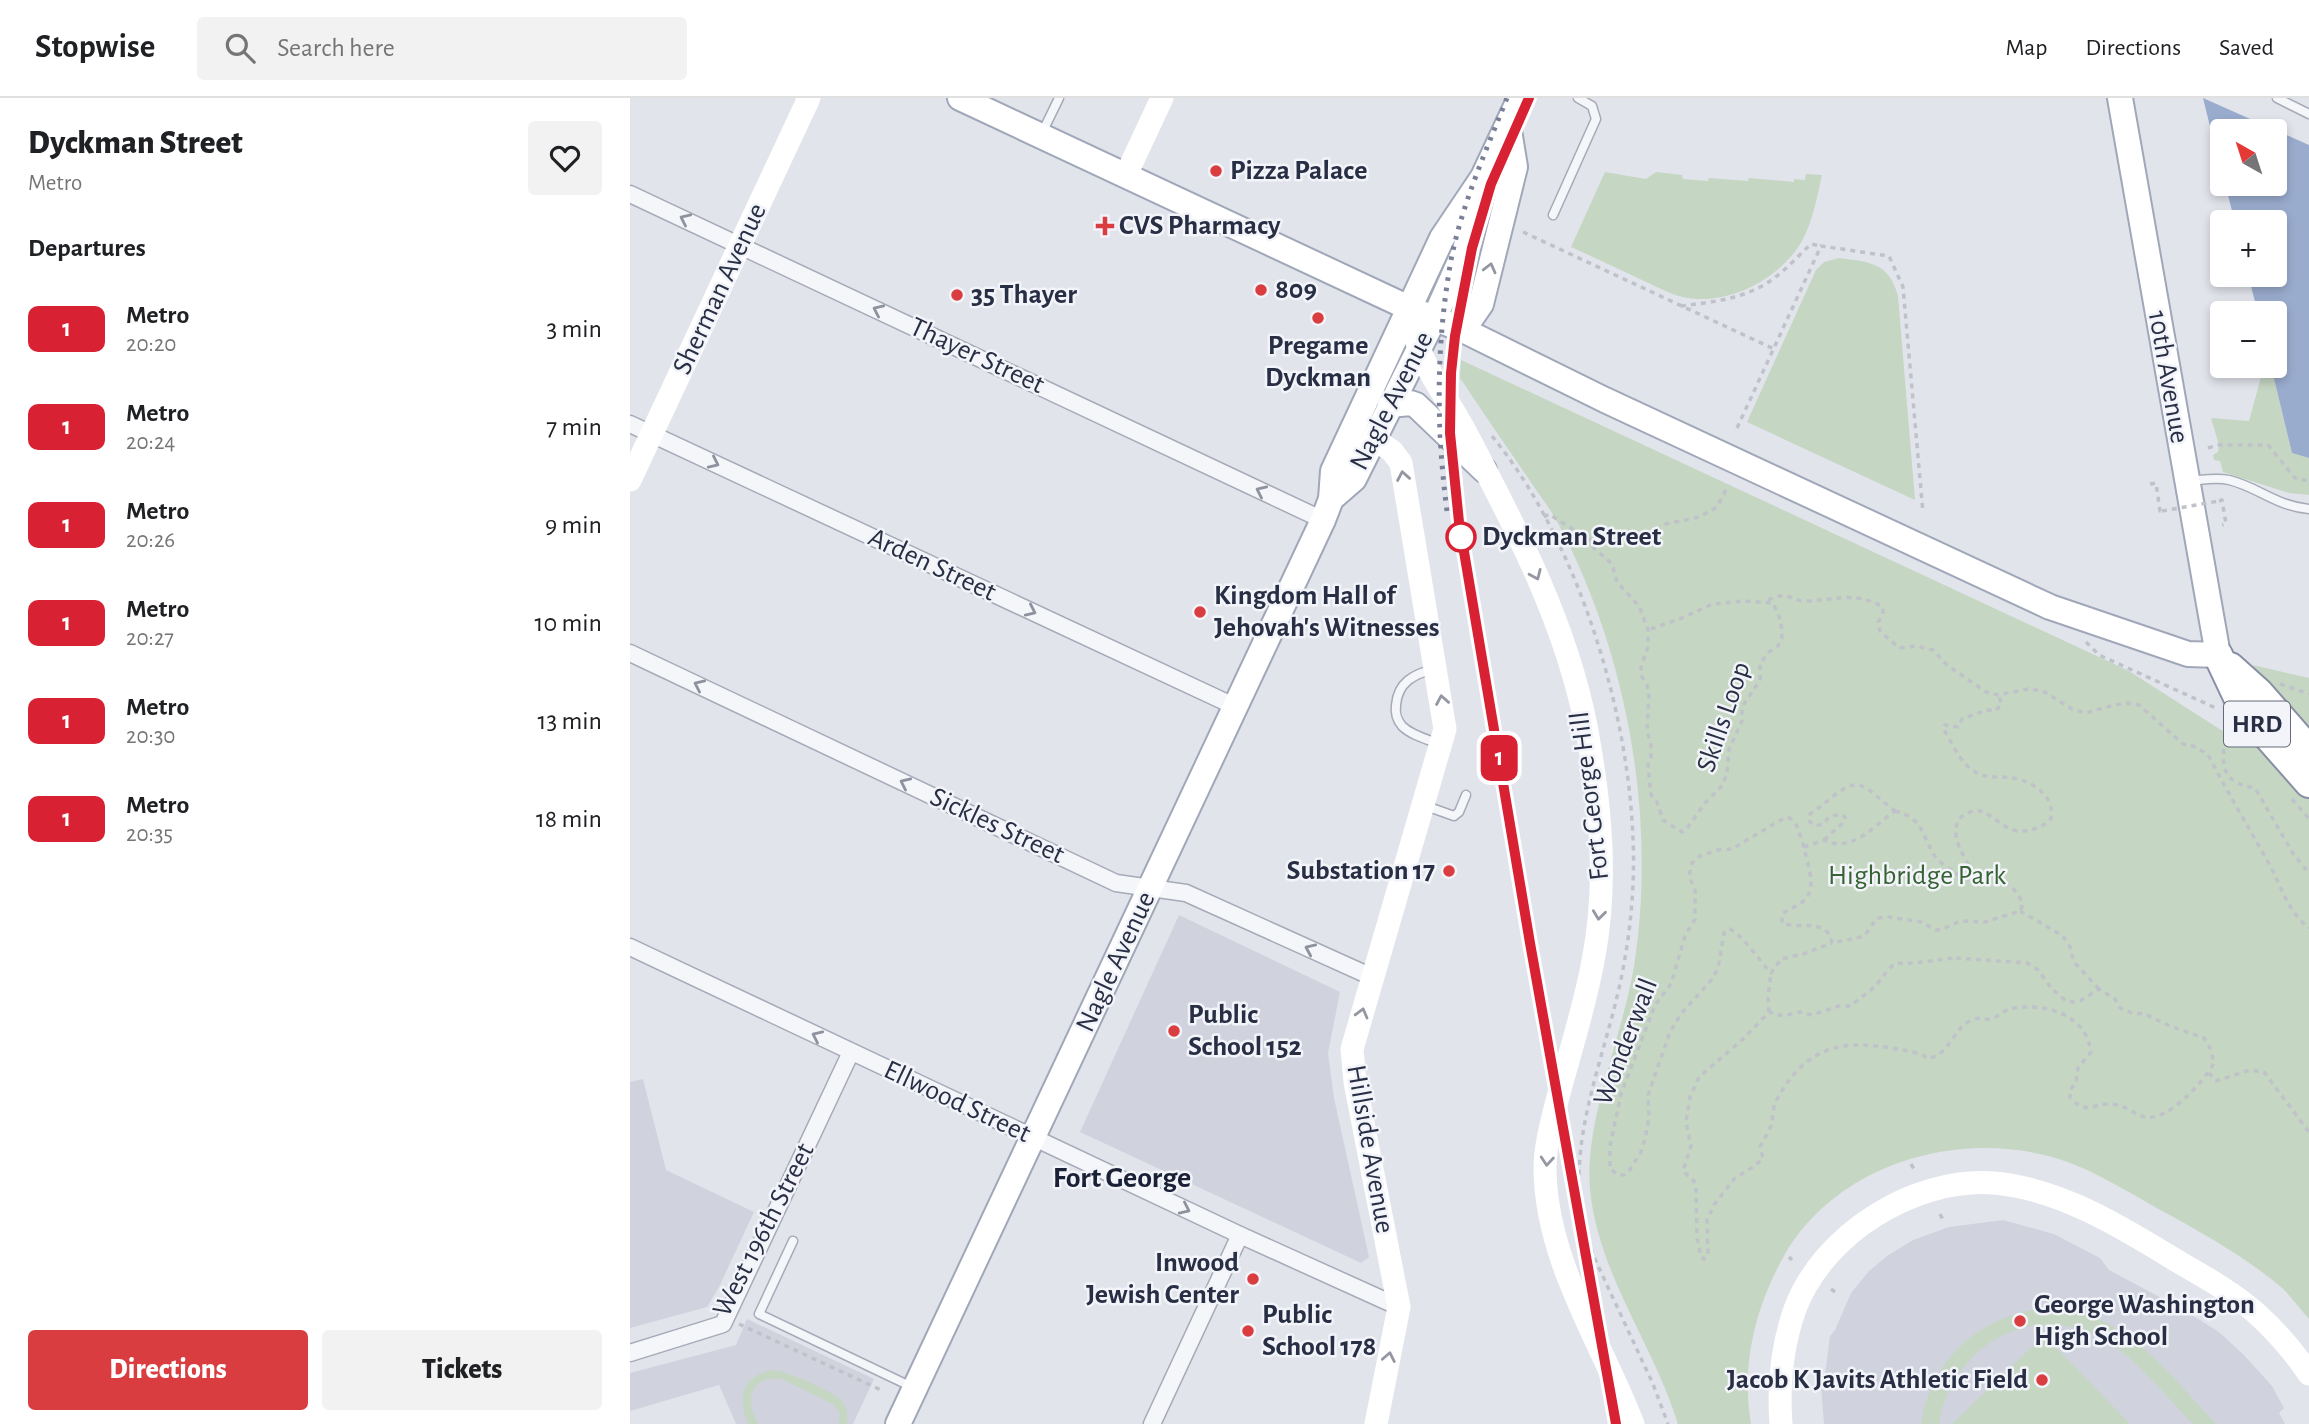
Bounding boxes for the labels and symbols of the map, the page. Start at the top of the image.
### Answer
north arrow [2210,119,2287,196]
place label: Pizza Palace [1230,157,1367,185]
marker: Pizza Palace [1208,163,1224,179]
street label: Sherman Avenue [668,199,772,379]
place label: CVS Pharmacy [1119,212,1281,240]
one-way arrow [680,213,692,227]
marker: CVS Pharmacy [1097,218,1113,234]
one-way arrow [1481,262,1496,274]
place label: 809 [1275,276,1317,304]
place label: 35 Thayer [971,281,1077,309]
marker: 809 [1253,282,1269,298]
marker: 35 Thayer [949,287,965,303]
one-way arrow [873,304,885,318]
street label: 10th Avenue [2143,309,2193,445]
marker: Pregame Dyckman [1310,310,1326,326]
street label: Thayer Street [906,313,1049,399]
street label: Nagle Avenue [1345,327,1439,475]
place label: Pregame Dyckman [1265,332,1371,392]
one-way arrow [707,455,719,469]
one-way arrow [1396,470,1411,482]
one-way arrow [1256,485,1268,499]
marker: Dyckman Street [1446,522,1476,552]
street label: Arden Street [864,523,1000,607]
place label: Dyckman Street [1482,523,1662,551]
one-way arrow [1528,567,1542,580]
place label: Kingdom Hall of Jehovah's Witnesses [1214,582,1440,642]
one-way arrow [1024,603,1036,617]
marker: Kingdom Hall of Jehovah's Witnesses [1192,604,1208,620]
street label: Skills Loop [1692,658,1756,776]
one-way arrow [694,680,706,694]
one-way arrow [1435,694,1450,706]
road number: HRD [2224,702,2290,746]
street label: Fort George Hill [1566,710,1614,882]
line badge: 1 [1476,735,1522,781]
one-way arrow [900,777,912,791]
street label: Sickles Street [926,783,1068,869]
place label: Substation 17 [1286,857,1435,885]
park label: Highbridge Park [1828,862,2006,890]
marker: Substation 17 [1441,863,1457,879]
street label: Nagle Avenue [1071,888,1161,1036]
one-way arrow [1591,909,1606,921]
one-way arrow [1305,943,1317,957]
street label: Wonderwall [1589,975,1663,1109]
place label: Public School 152 [1188,1001,1302,1061]
one-way arrow [1353,1008,1368,1020]
marker: Public School 152 [1166,1023,1182,1039]
one-way arrow [812,1030,824,1044]
street label: Ellwood Street [879,1056,1035,1148]
street label: Hillside Avenue [1341,1063,1399,1235]
street label: West 196th Street [708,1139,820,1321]
one-way arrow [1540,1156,1555,1167]
district label: Fort George [1053,1163,1191,1193]
one-way arrow [1177,1200,1190,1214]
place label: Inwood Jewish Center [1086,1249,1239,1309]
marker: Inwood Jewish Center [1245,1271,1261,1287]
place label: George Washington High School [2034,1291,2255,1351]
place label: Public School 178 [1262,1301,1376,1361]
marker: George Washington High School [2012,1313,2028,1329]
marker: Public School 178 [1240,1323,1256,1339]
one-way arrow [1381,1351,1396,1363]
place label: Jacob K Javits Athletic Field [1727,1366,2028,1394]
marker: Jacob K Javits Athletic Field [2034,1372,2050,1388]

